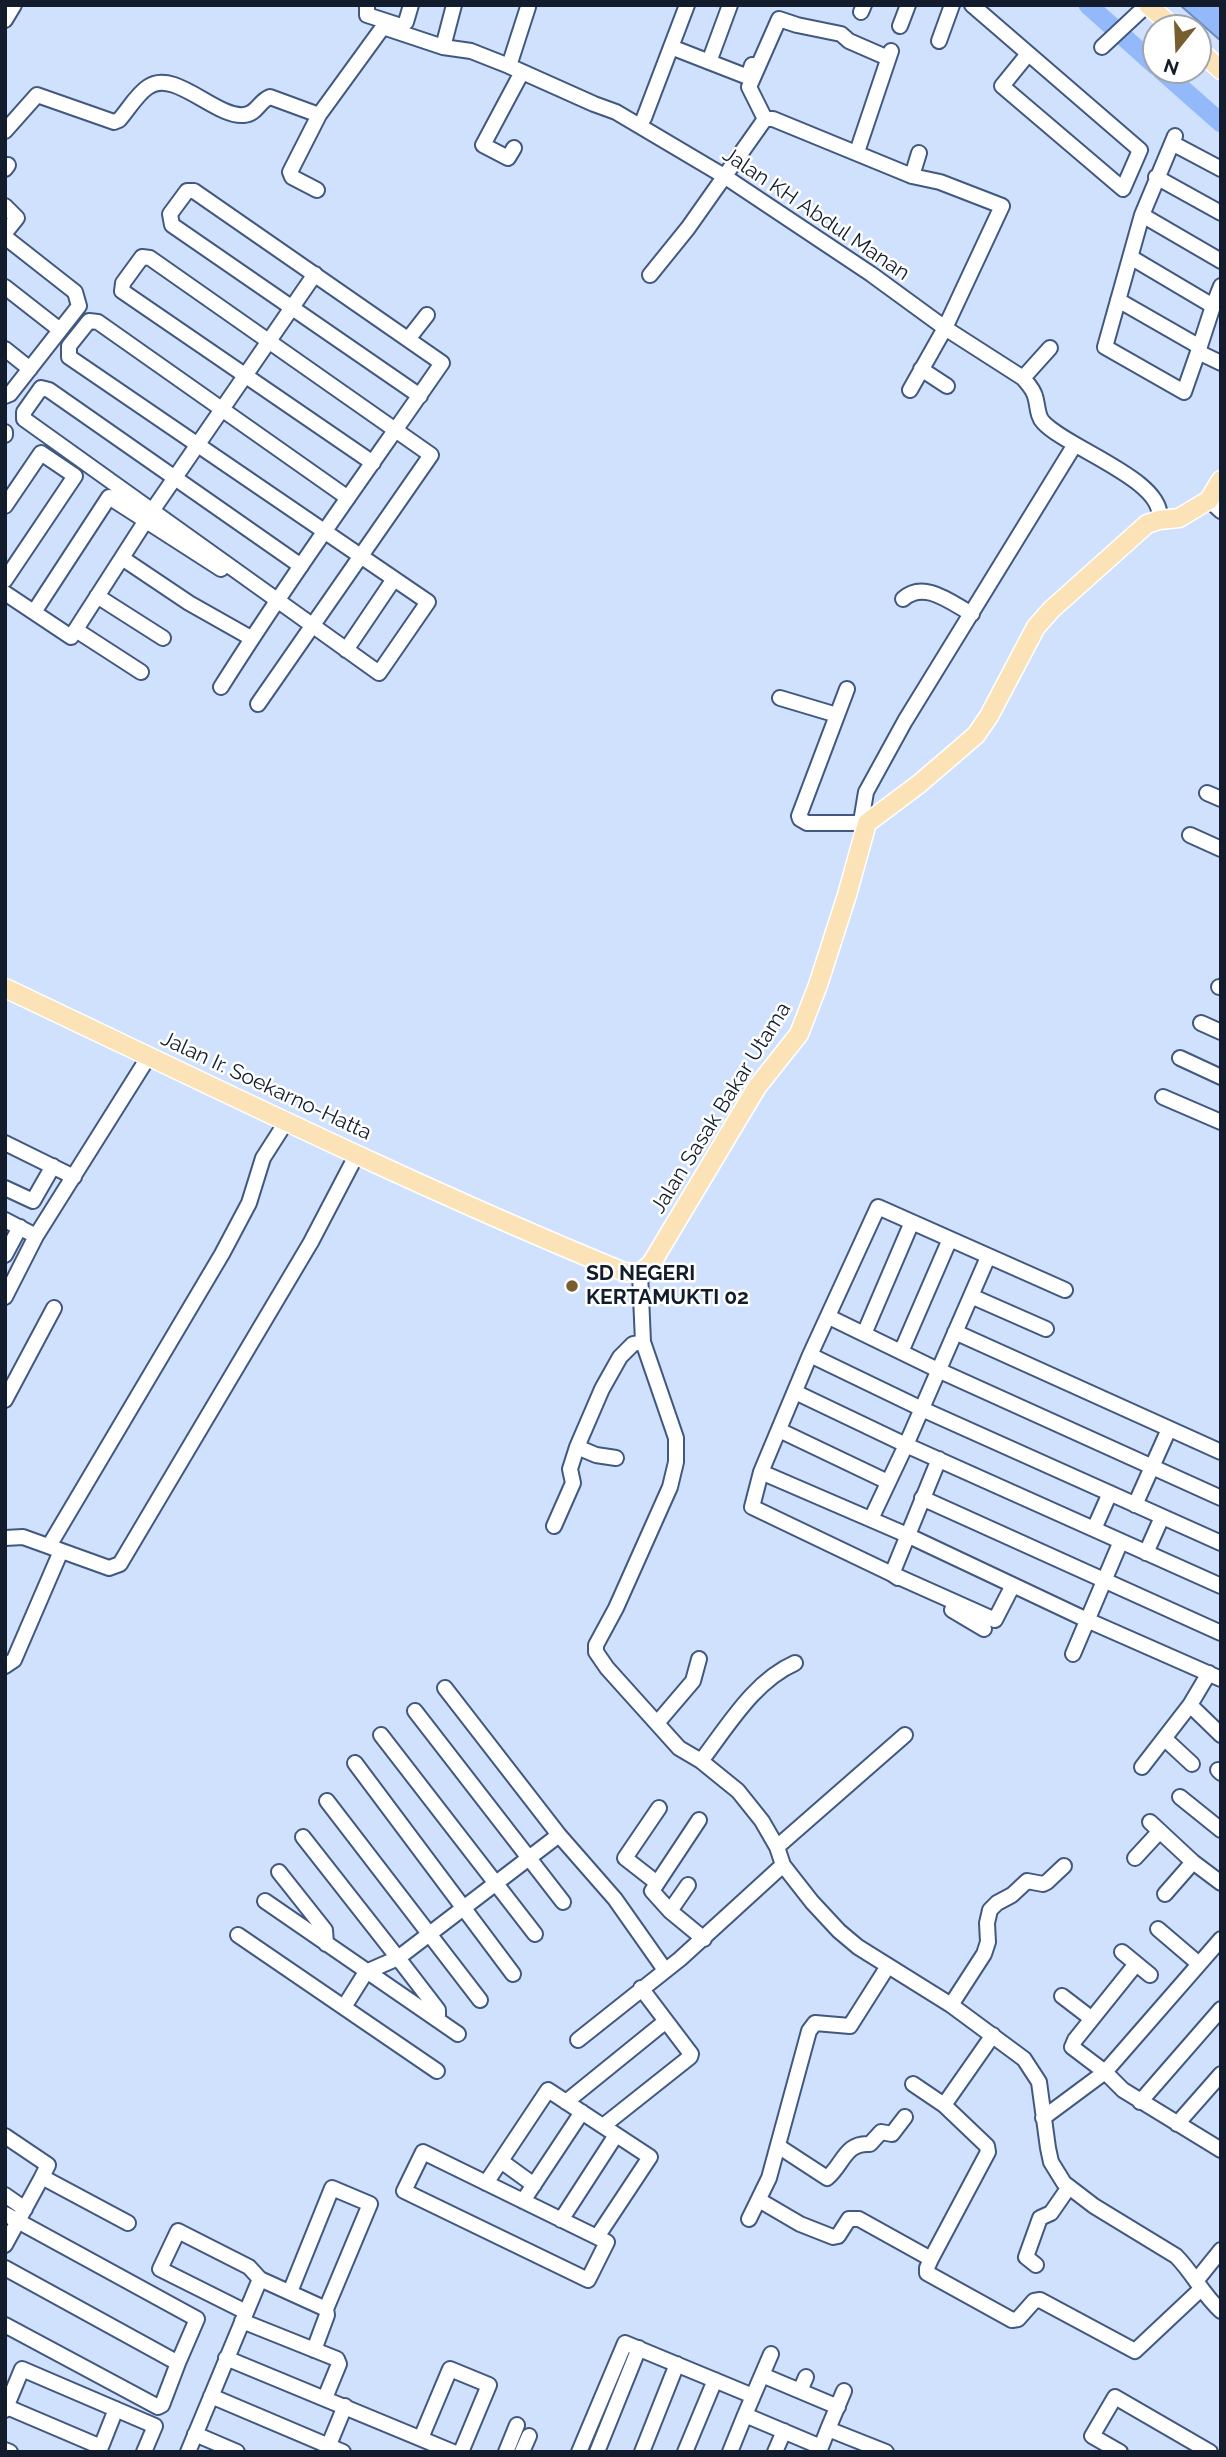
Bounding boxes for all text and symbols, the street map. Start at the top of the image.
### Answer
north arrow [1142,14,1212,84]
text: N [1161,54,1181,80]
street label: Jalan KH Abdul Manan [718,142,914,286]
street label: Jalan Sasak Bakar Utama [646,998,796,1218]
street label: Jalan Ir. Soekarno-Hatta [157,1026,375,1146]
place label: SD NEGERI KERTAMUKTI 02 [586,1261,749,1311]
marker: SD NEGERI KERTAMUKTI 02 [564,1278,580,1294]

